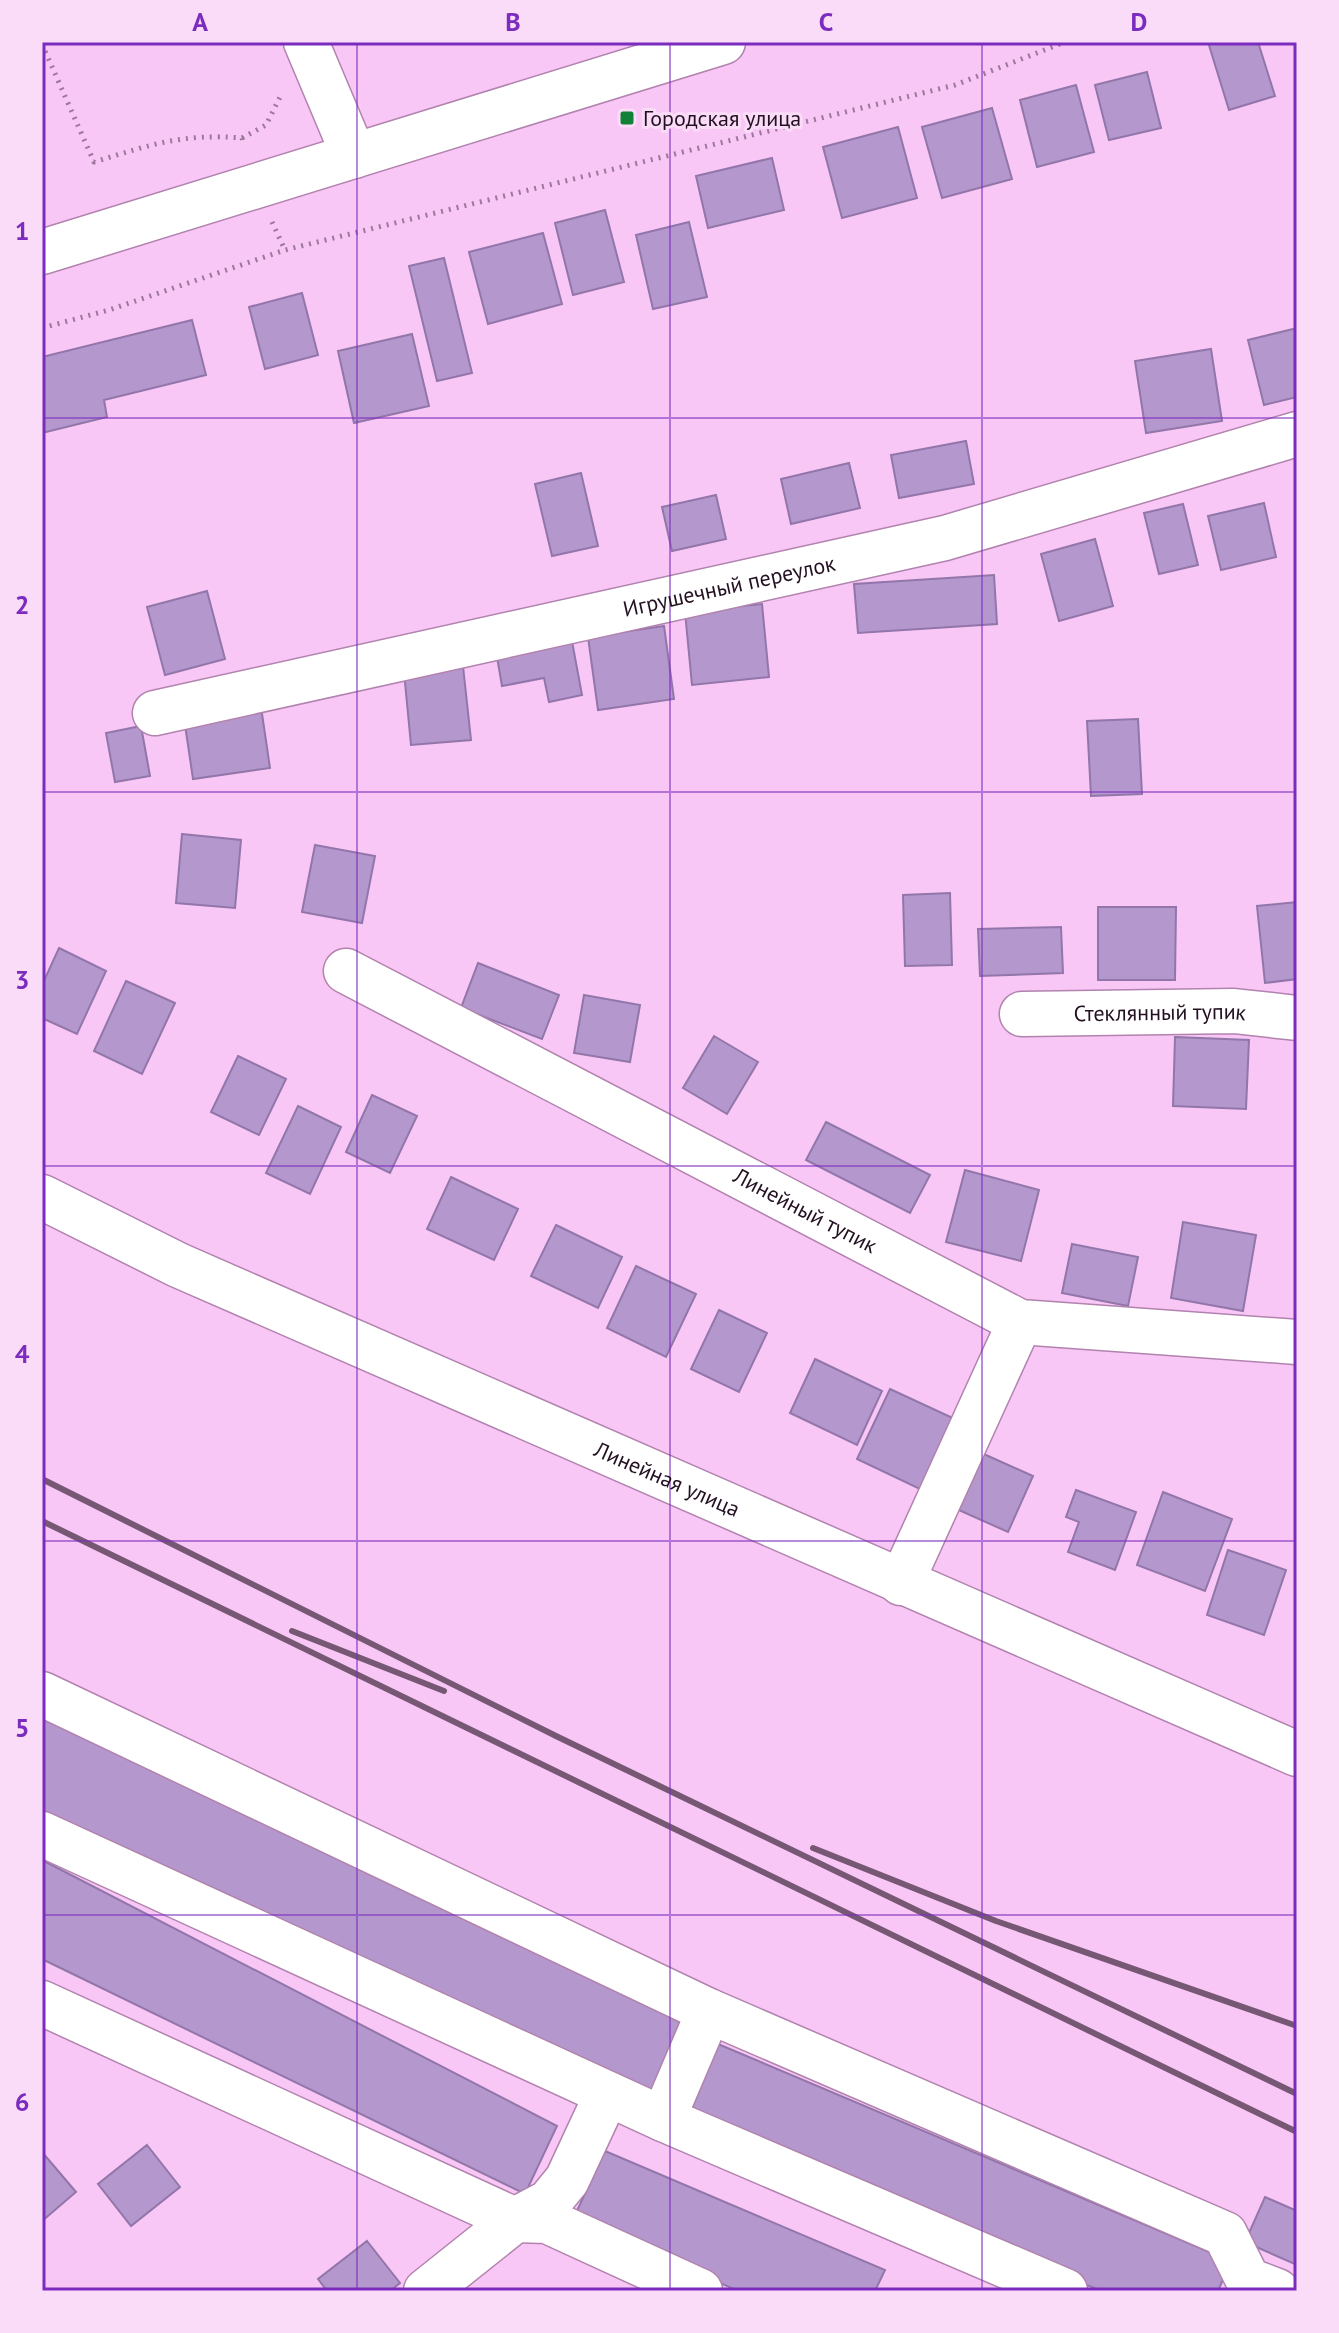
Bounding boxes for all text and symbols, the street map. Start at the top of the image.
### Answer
text: A [192,5,208,38]
text: B [505,5,521,38]
text: C [819,5,833,38]
text: D [1131,5,1147,38]
place label: Городская улица [643,104,801,132]
marker: Городская улица [618,109,636,127]
text: 1 [15,214,29,247]
street label: Игрушечный переулок [620,549,838,623]
text: 2 [15,588,29,621]
text: 3 [15,963,29,996]
street label: Стеклянный тупик [1074,997,1248,1027]
street label: Линейный тупик [728,1161,882,1259]
text: 4 [15,1337,30,1370]
street label: Линейная улица [589,1434,744,1523]
text: 5 [15,1711,29,1744]
text: 6 [15,2085,29,2118]

